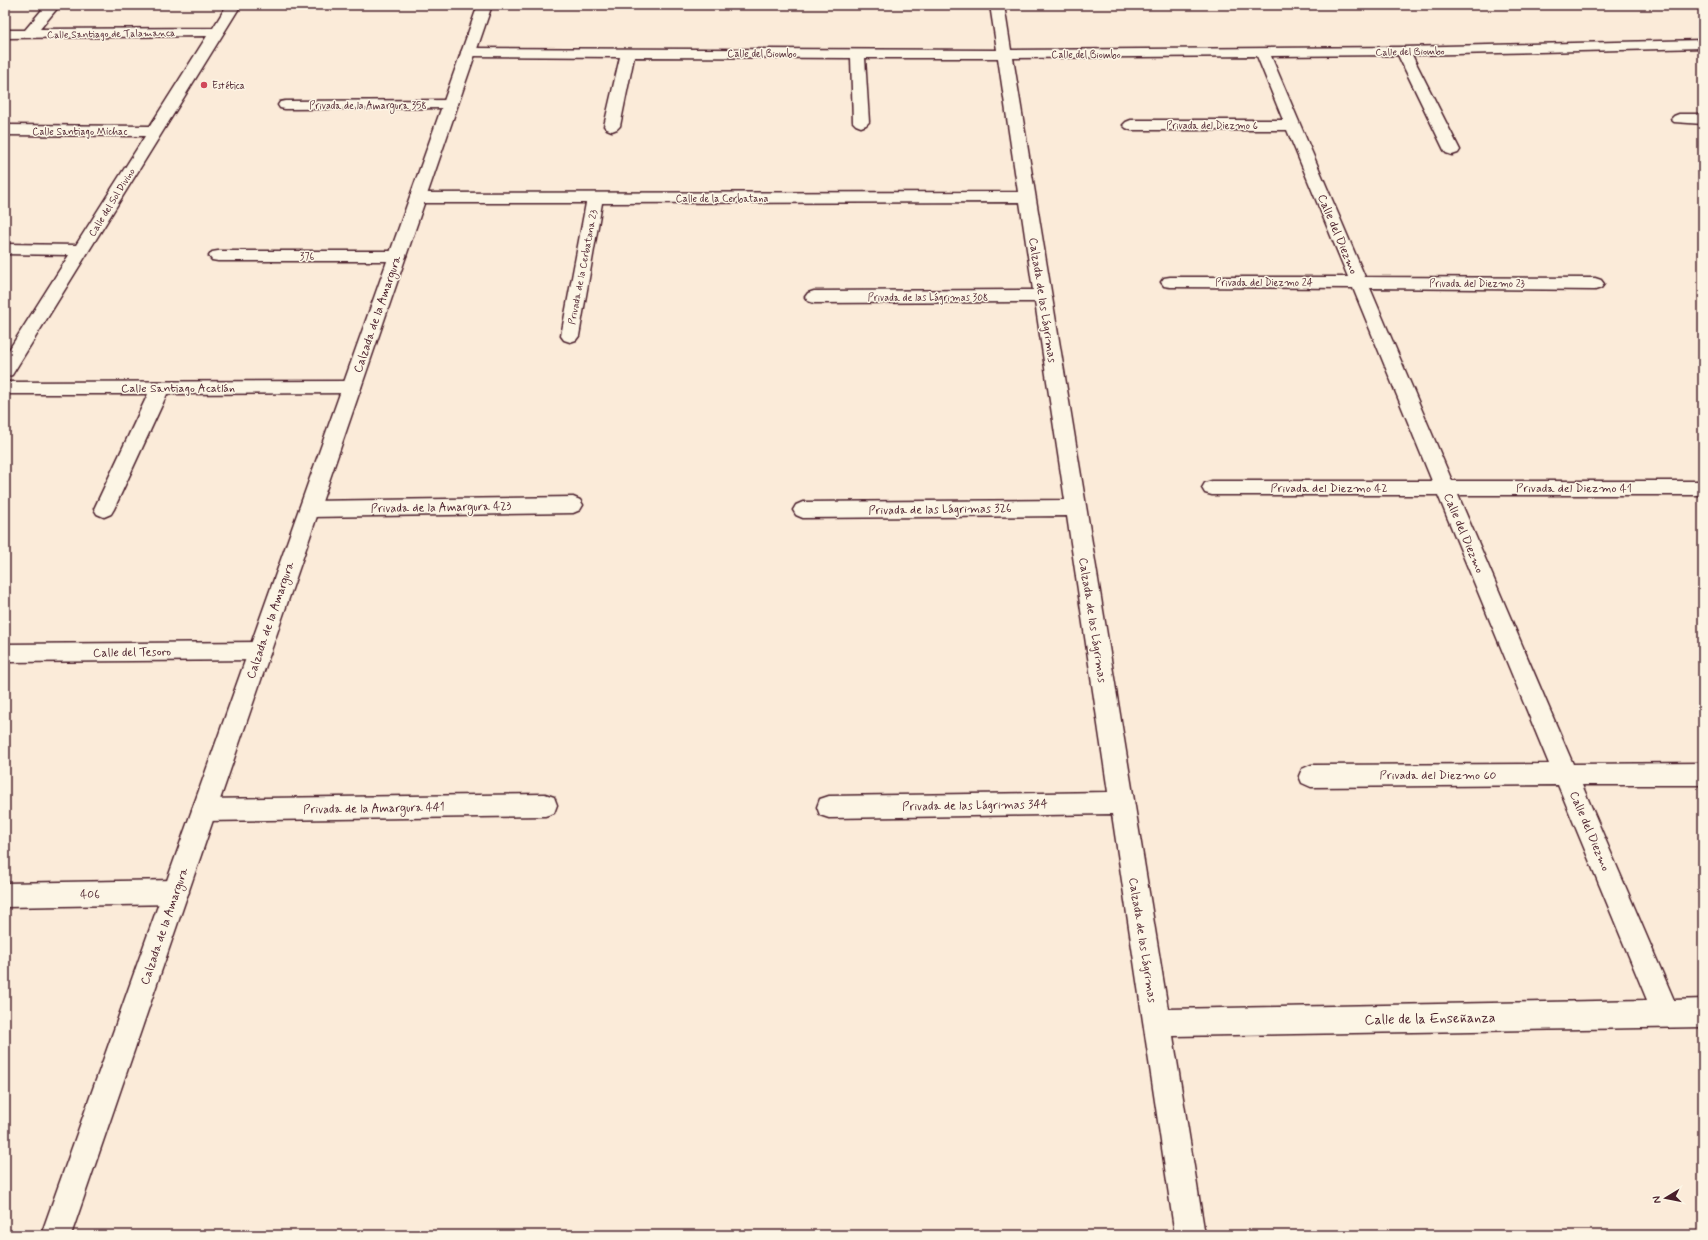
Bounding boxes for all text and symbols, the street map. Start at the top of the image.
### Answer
street label: Calle Santiago de Talamanca [47,27,175,42]
street label: Calle del Biombo [1375,45,1445,60]
street label: Calle del Biombo [727,48,797,61]
street label: Calle del Biombo [1051,49,1121,62]
marker: Estética [199,80,209,90]
place label: Estética [212,80,245,93]
street label: Privada de la Amargura 358 [309,100,427,114]
street label: Privada del Diezmo 6 [1166,120,1258,133]
street label: Calle Santiago Michac [32,126,128,139]
street label: Calle del Sol Divino [86,166,139,239]
street label: Calle del Diezmo [1313,192,1361,277]
street label: Calle de la Cerbatana [676,193,768,206]
street label: Privada de la Cerbatana 23 [565,209,601,326]
street label: Calzada de las Lágrimas [1024,236,1060,365]
street label: 376 [300,251,314,264]
street label: Calzada de la Amargura [350,253,406,375]
street label: Privada del Diezmo 24 [1215,277,1313,290]
street label: Privada del Diezmo 23 [1429,278,1525,291]
street label: Privada de las Lágrimas 308 [868,292,988,305]
street label: Calle Santiago Acatlán [121,381,235,397]
street label: Privada del Diezmo 42 [1270,481,1388,497]
street label: Privada del Diezmo 41 [1516,481,1632,497]
street label: Calle del Diezmo [1439,491,1487,576]
street label: Privada de la Amargura 423 [371,499,512,517]
street label: Privada de las Lágrimas 326 [868,501,1012,519]
street label: Calzada de las Lágrimas [1074,556,1110,685]
street label: Calzada de la Amargura [243,559,299,681]
street label: Calle del Tesoro [93,644,172,662]
street label: Privada del Diezmo 60 [1380,768,1497,784]
street label: Calle del Diezmo [1565,789,1613,874]
street label: Privada de las Lágrimas 344 [902,797,1048,815]
street label: Privada de la Amargura 441 [303,800,445,818]
street label: Calzada de la Amargura [137,865,193,987]
street label: Calzada de las Lágrimas [1124,876,1160,1005]
street label: 406 [80,887,100,903]
street label: Calle de la Enseñanza [1364,1009,1496,1029]
north arrow [1646,1178,1686,1218]
text: N [1650,1195,1665,1204]

